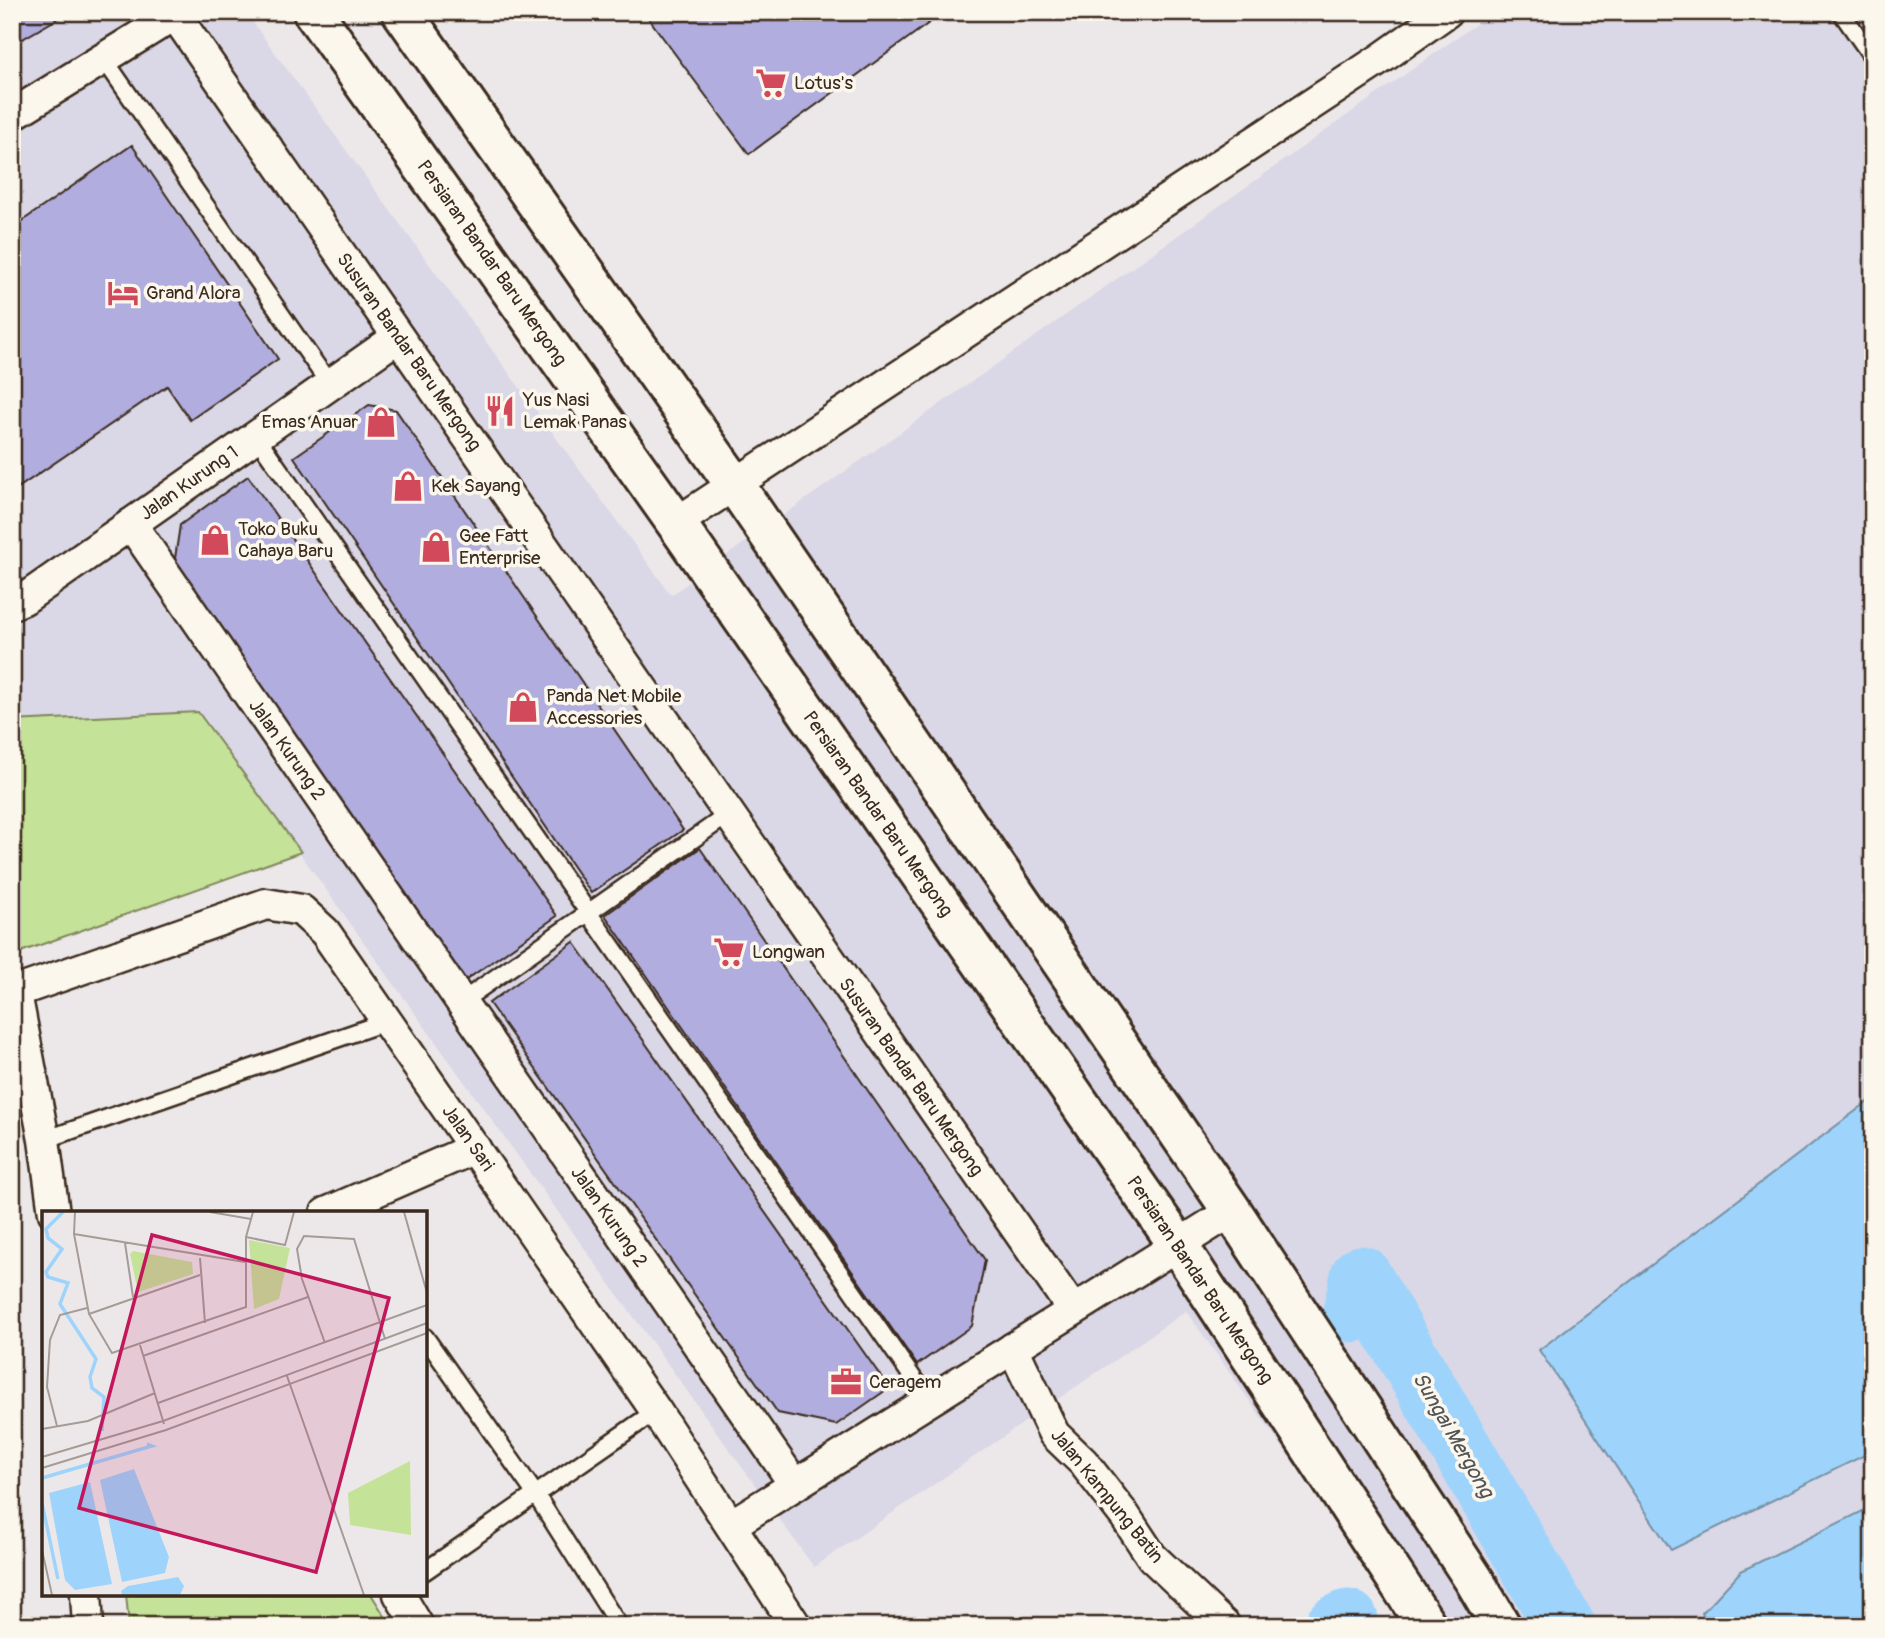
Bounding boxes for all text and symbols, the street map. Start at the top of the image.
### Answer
supermarket icon: Lotus's [754,66,788,100]
place label: Lotus's [794,71,853,95]
street label: Persiaran Bandar Baru Mergong [412,155,572,371]
street label: Susuran Bandar Baru Mergong [331,248,487,456]
hotel icon: Grand Alora [106,276,140,310]
place label: Grand Alora [146,281,241,305]
place label: Yus Nasi Lemak Panas [522,388,627,434]
restaurant icon: Yus Nasi Lemak Panas [483,394,517,428]
shop icon: Emas Anuar [364,405,398,439]
place label: Emas Anuar [262,410,358,434]
street label: Jalan Kurung 1 [135,440,243,526]
shop icon: Kek Sayang [391,469,425,503]
place label: Kek Sayang [431,474,520,498]
place label: Toko Buku Cahaya Baru [238,517,333,563]
shop icon: Toko Buku Cahaya Baru [198,523,232,557]
place label: Gee Fatt Enterprise [459,524,541,570]
shop icon: Gee Fatt Enterprise [419,530,453,564]
place label: Panda Net Mobile Accessories [546,684,682,730]
shop icon: Panda Net Mobile Accessories [506,690,540,724]
street label: Jalan Kurung 2 [243,695,331,805]
street label: Persiaran Bandar Baru Mergong [798,706,958,922]
supermarket icon: Longwan [712,935,746,969]
place label: Longwan [752,940,825,964]
street label: Susuran Bandar Baru Mergong [833,973,989,1181]
street label: Jalan Sari [436,1100,500,1176]
street label: Jalan Kurung 2 [565,1162,653,1272]
street label: Persiaran Bandar Baru Mergong [1121,1171,1279,1389]
inset map [42,1211,427,1596]
office icon: Ceragem [829,1365,863,1399]
water label: Sungai Mergong [1406,1367,1500,1504]
place label: Ceragem [869,1370,941,1394]
street label: Jalan Kampung Batin [1045,1424,1169,1568]

